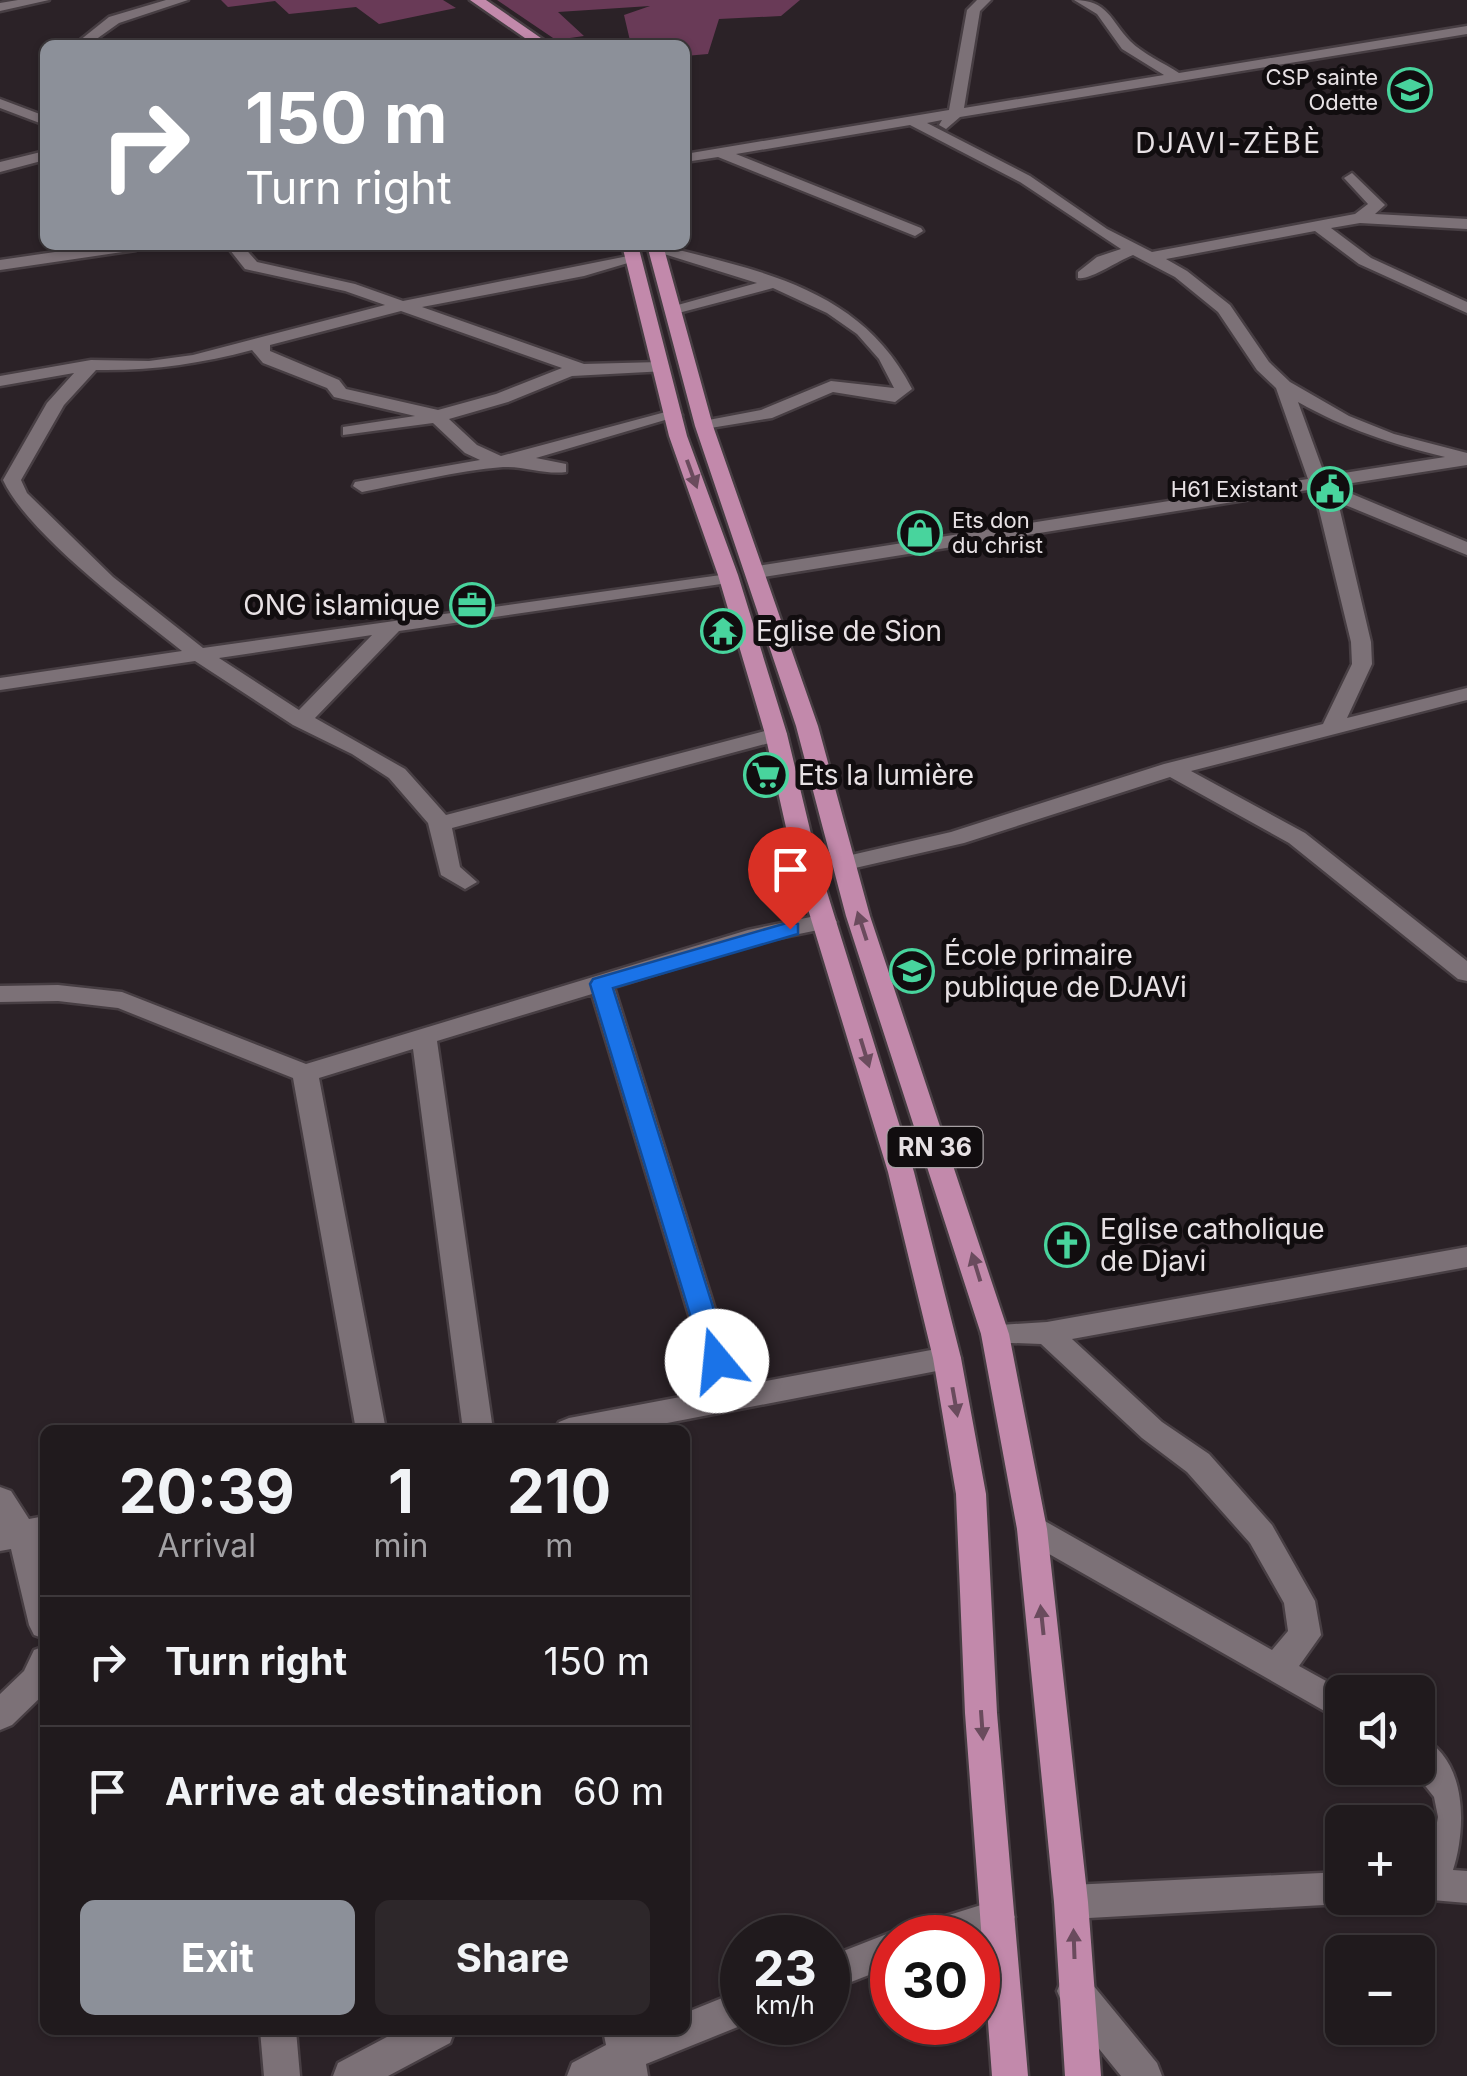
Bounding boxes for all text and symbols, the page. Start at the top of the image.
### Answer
place label: CSP sainte Odette [1265,64,1378,115]
school or university icon: CSP sainte Odette [1387,67,1433,113]
text: 150 m [245,75,448,160]
icon: right [80,80,210,210]
district label: DJAVI-ZÈBÈ [1135,125,1323,160]
text: Turn right [245,160,452,215]
one-way arrow [685,459,700,489]
public building icon: H61 Existant [1307,466,1353,512]
place label: H61 Existant [1171,476,1298,502]
place label: Ets don du christ [952,507,1043,558]
shop icon: Ets don du christ [897,510,943,556]
office icon: ONG islamique [449,582,495,628]
place label: ONG islamique [243,588,440,622]
temple icon: Eglise de Sion [700,608,746,654]
place label: Eglise de Sion [756,614,942,648]
supermarket icon: Ets la lumière [743,752,789,798]
place label: Ets la lumière [798,758,974,792]
pin [748,827,833,930]
icon: arrive [763,842,818,897]
one-way arrow [853,910,868,940]
place label: École primaire publique de DJAVi [944,937,1187,1004]
school or university icon: École primaire publique de DJAVi [889,948,935,994]
one-way arrow [858,1038,873,1069]
road number: RN 36 [888,1127,982,1167]
place label: Eglise catholique de Djavi [1100,1212,1325,1278]
church icon: Eglise catholique de Djavi [1044,1222,1090,1268]
one-way arrow [968,1251,983,1282]
position arrow [665,1309,769,1413]
one-way arrow [947,1386,963,1417]
text: 20:39 [119,1455,295,1527]
text: 1 [388,1455,414,1527]
text: 210 [507,1455,611,1527]
text: Arrival [158,1526,256,1565]
text: min [374,1526,428,1565]
text: m [545,1526,573,1565]
one-way arrow [1034,1604,1050,1636]
icon: right [80,1634,135,1689]
text: Turn right [165,1638,347,1684]
text: 150 m [543,1638,650,1684]
map controls [1325,1675,1435,2045]
button: sound [1325,1675,1435,1785]
one-way arrow [974,1709,990,1741]
icon: arrive [80,1764,135,1819]
text: Arrive at destination [165,1768,543,1814]
text: 60 m [573,1768,664,1814]
button: + [1325,1805,1435,1915]
button: Exit [80,1900,355,2015]
button: Share [375,1900,650,2015]
speed limit sign: 30 [870,1915,1000,2045]
one-way arrow [1066,1927,1082,1959]
button: − [1325,1935,1435,2045]
text: 23 [753,1938,817,1998]
text: km/h [755,1990,815,2020]

